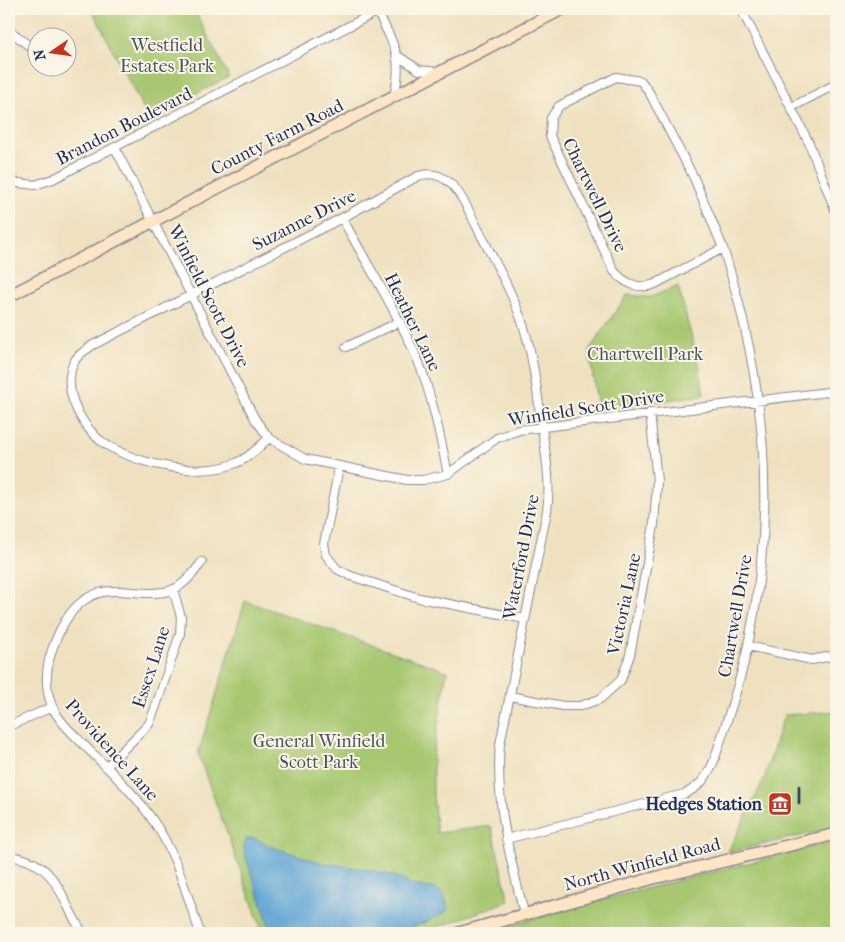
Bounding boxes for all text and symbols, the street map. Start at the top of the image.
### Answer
north arrow [28,28,78,78]
park label: Westfield Estates Park [120,35,215,77]
text: N [30,47,49,62]
street label: Brandon Boulevard [53,83,196,170]
street label: County Farm Road [207,95,347,180]
street label: Chartwell Drive [558,135,631,256]
street label: Suzanne Drive [249,185,360,256]
street label: Winfield Scott Drive [163,220,254,371]
street label: Heather Lane [380,270,445,375]
park label: Chartwell Park [587,344,704,365]
street label: Winfield Scott Drive [506,386,666,431]
street label: Waterford Drive [499,492,544,623]
street label: Victoria Lane [603,551,646,658]
street label: Chartwell Drive [714,553,757,679]
street label: Essex Lane [128,624,175,711]
street label: Providence Lane [60,695,163,806]
park label: General Winfield Scott Park [253,731,385,773]
museum icon: Hedges Station [767,791,793,817]
place label: Hedges Station [645,794,763,815]
street label: North Winfield Road [562,833,723,895]

